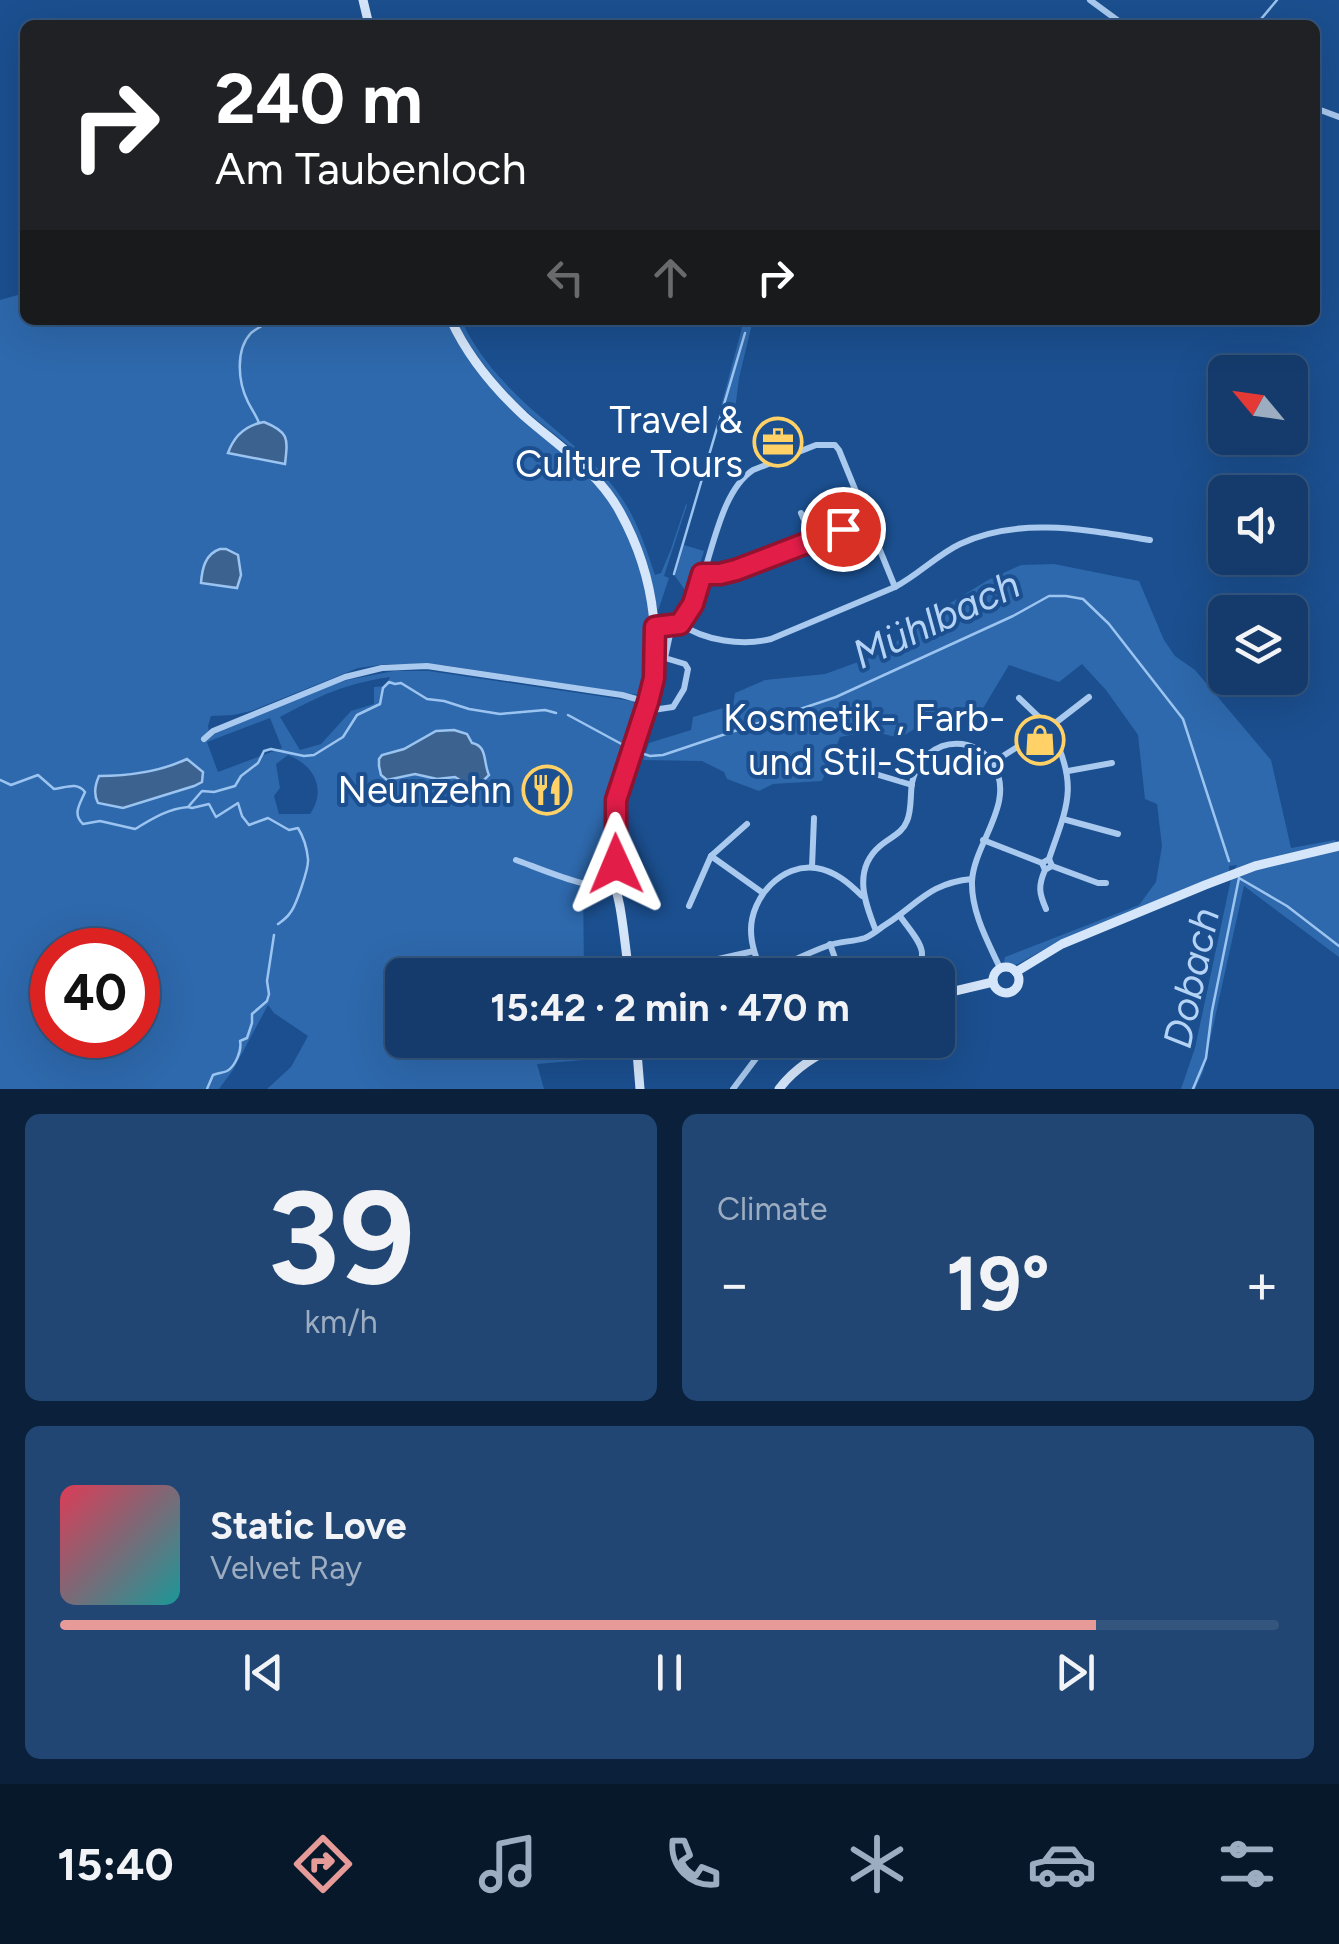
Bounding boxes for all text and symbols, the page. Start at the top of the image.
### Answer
text: 240 m [215,56,423,141]
icon: right [50,60,180,190]
text: Am Taubenloch [215,141,527,195]
icon: left [538,250,593,305]
icon: ahead [643,250,698,305]
icon: right [748,250,803,305]
north arrow [1208,355,1308,455]
map controls [1208,355,1308,695]
place label: Travel & Culture Tours [515,397,744,487]
office icon: Travel & Culture Tours [752,416,804,468]
button: sound [1208,475,1308,575]
pin [801,487,886,572]
icon: arrive [816,502,871,557]
water label: Mühlbach [845,560,1027,678]
button: layers [1208,595,1308,695]
place label: Kosmetik-, Farb- und Stil-Studio [723,695,1005,785]
shop icon: Kosmetik-, Farb- und Stil-Studio [1014,714,1066,766]
restaurant icon: Neunzehn [521,764,573,816]
place label: Neunzehn [338,767,512,813]
position arrow [564,812,668,916]
water label: Dobach [1153,904,1229,1052]
speed limit sign: 40 [30,928,160,1058]
text: 15:42 · 2 min · 470 m [490,985,850,1031]
text: 39 [267,1160,415,1316]
text: Climate [717,1190,828,1228]
text: 19° [946,1239,1050,1329]
text: − [717,1251,751,1317]
text: + [1245,1251,1279,1317]
text: km/h [304,1303,378,1341]
text: Static Love [210,1503,407,1549]
text: Velvet Ray [210,1549,362,1587]
icon: previous [236,1645,291,1700]
icon: pause [642,1645,697,1700]
icon: next [1048,1645,1103,1700]
icon: directions [288,1829,358,1899]
icon: music [473,1829,543,1899]
icon: phone [658,1829,728,1899]
icon: climate [842,1829,912,1899]
icon: car [1027,1829,1097,1899]
icon: filters [1212,1829,1282,1899]
text: 15:40 [57,1837,174,1891]

